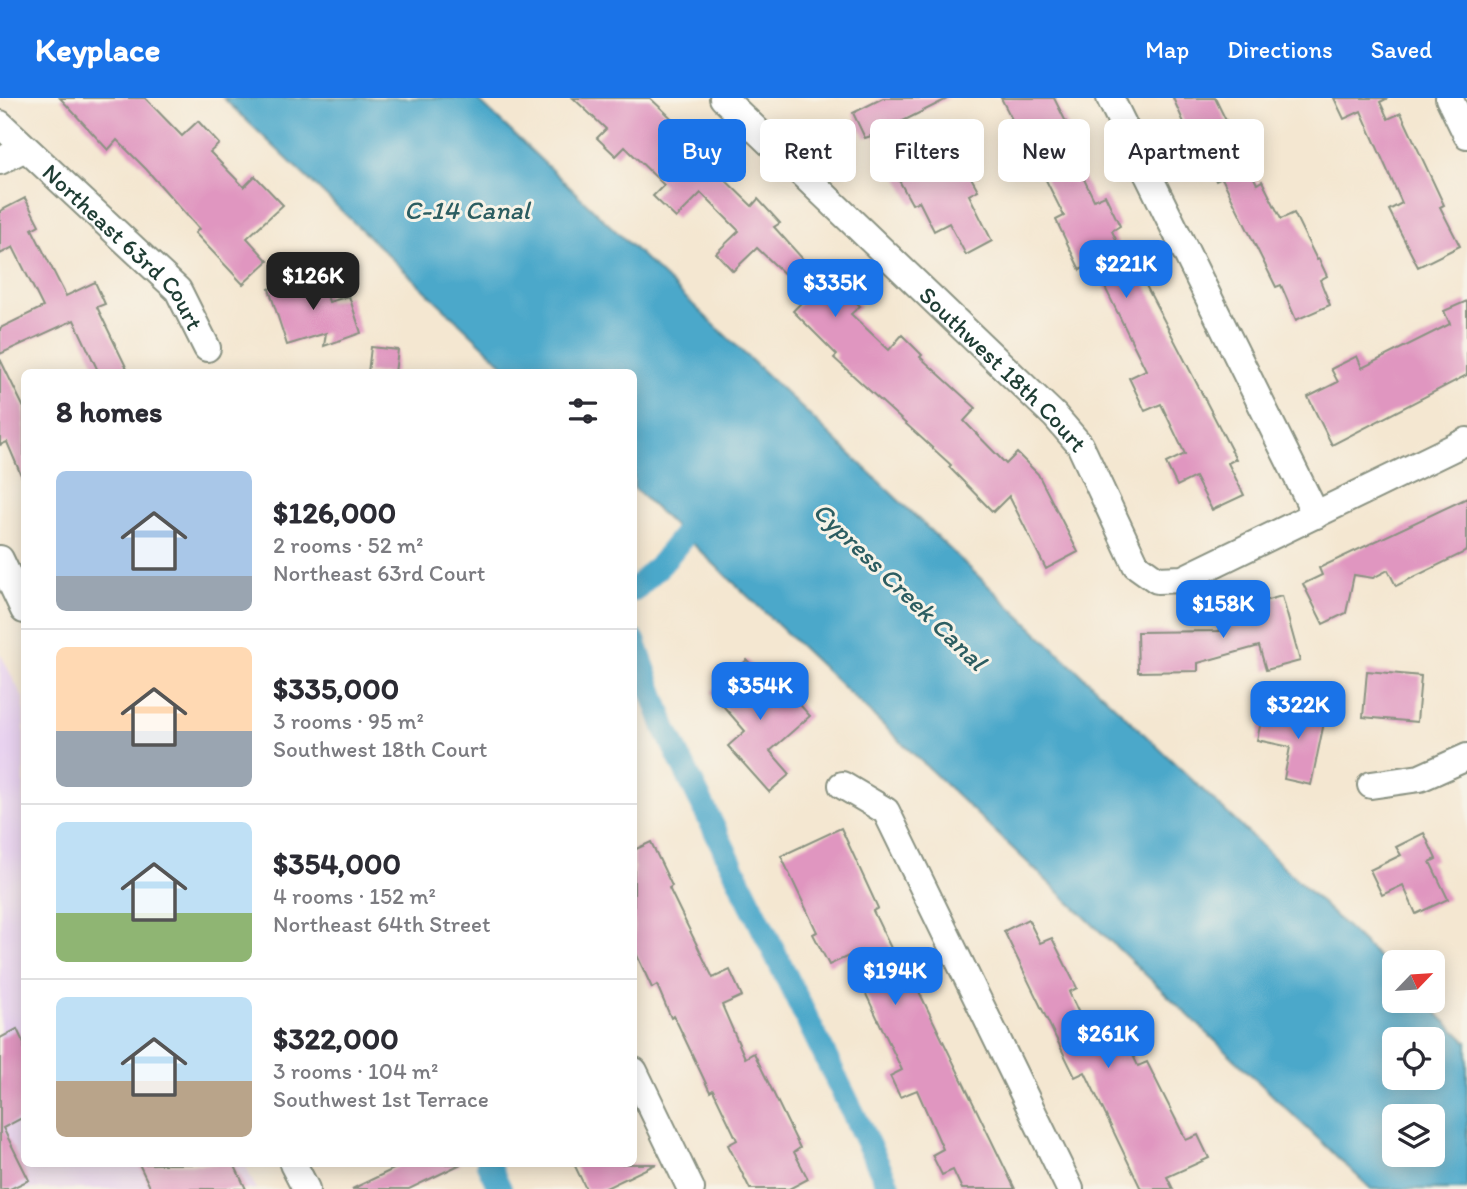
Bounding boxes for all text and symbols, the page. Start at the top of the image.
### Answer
text: Keyplace [35,30,160,69]
text: Map [1145,35,1189,64]
text: Directions [1227,35,1333,64]
text: Saved [1371,35,1432,64]
chip: Buy [658,119,746,182]
chip: Rent [760,119,856,182]
chip: Filters [870,119,984,182]
chip: New [998,119,1090,182]
chip: Apartment [1104,119,1264,182]
street label: Northeast 63rd Court [37,157,210,334]
water label: C-14 Canal [404,194,532,226]
pin: $221K [1077,240,1175,300]
text: $221K [1095,249,1157,277]
pin: $126K [264,252,362,312]
pin: $335K [786,260,884,319]
text: $126K [282,261,344,289]
text: $335K [803,268,867,296]
street label: Southwest 18th Court [914,280,1094,457]
icon: filters [564,392,602,430]
text: 8 homes [56,393,163,430]
text: $126,000 [273,494,396,531]
water label: Cypress Creek Canal [807,495,995,678]
icon: home [112,499,196,583]
text: 2 rooms · 52 m² [273,531,423,559]
text: Northeast 63rd Court [273,559,485,587]
pin: $158K [1174,580,1272,640]
text: $158K [1192,589,1254,617]
pin: $354K [711,662,809,722]
text: $335,000 [273,670,399,707]
text: $354K [728,671,792,699]
icon: home [112,675,196,759]
pin: $322K [1249,682,1347,741]
text: $322K [1266,690,1330,718]
text: 3 rooms · 95 m² [273,707,424,735]
text: Southwest 18th Court [273,735,487,763]
text: $354,000 [273,845,401,882]
icon: home [112,850,196,934]
text: 4 rooms · 152 m² [273,882,436,910]
text: Northeast 64th Street [273,910,491,938]
pin: $194K [846,948,944,1007]
north arrow [1382,950,1446,1013]
map controls [1382,950,1445,1167]
text: $194K [864,956,926,984]
pin: $261K [1059,1010,1157,1070]
text: $261K [1077,1019,1139,1047]
text: $322,000 [273,1020,399,1057]
icon: home [112,1025,196,1109]
button: locate [1382,1027,1445,1090]
text: 3 rooms · 104 m² [273,1057,438,1085]
text: Southwest 1st Terrace [273,1085,489,1113]
button: layers [1382,1104,1445,1167]

